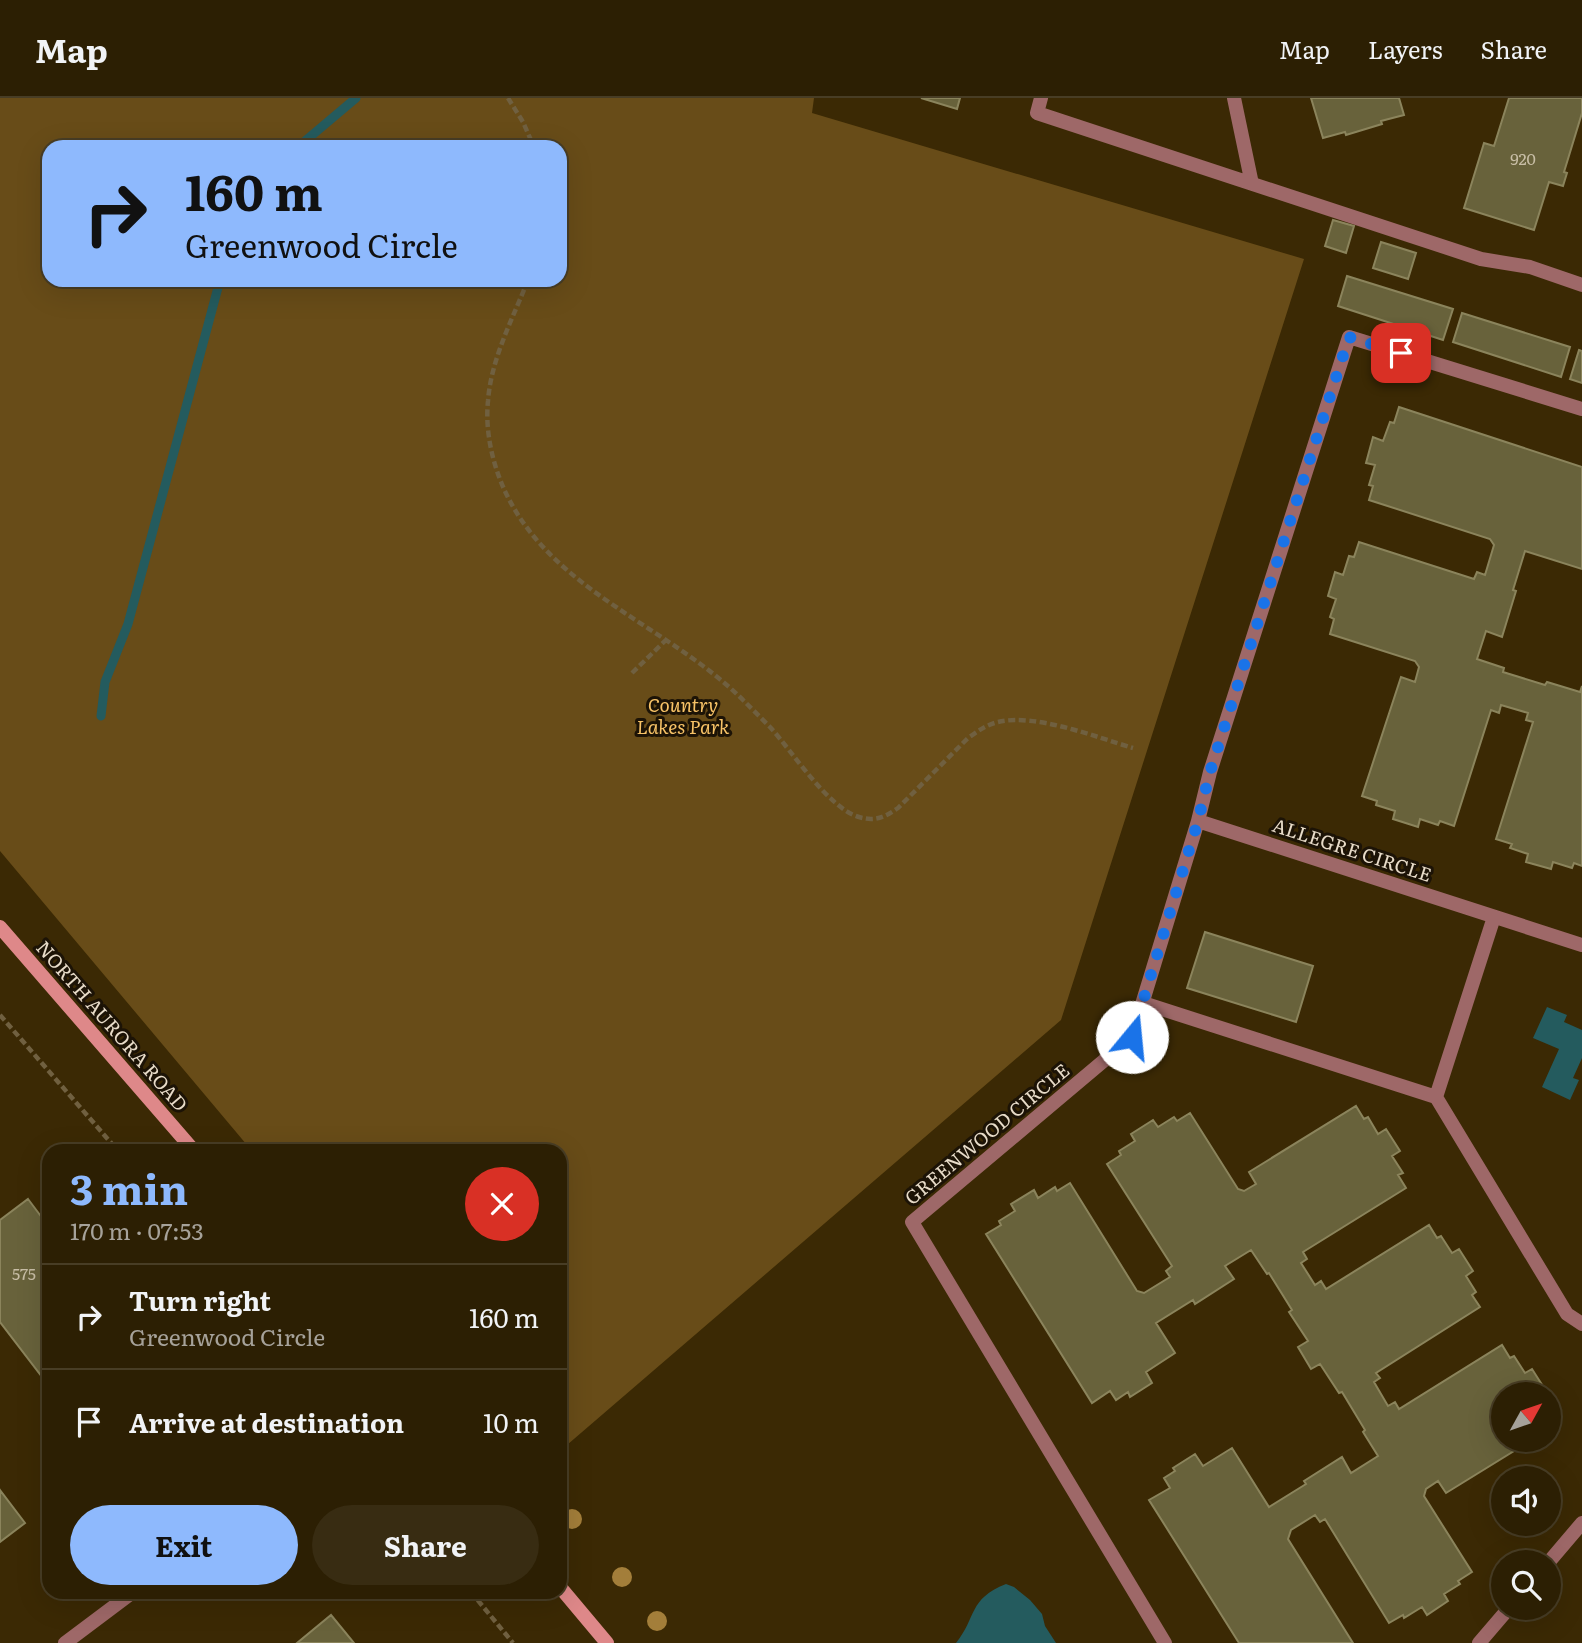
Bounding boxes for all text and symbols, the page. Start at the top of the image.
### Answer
text: Map [35,24,108,73]
text: Map [1279,31,1330,66]
text: Layers [1368,31,1442,66]
text: Share [1480,31,1547,66]
house number: 920 [1510,146,1536,170]
text: 160 m [185,153,323,226]
icon: right [70,168,161,259]
text: Greenwood Circle [185,220,458,268]
pin [1371,323,1431,383]
icon: arrive [1382,334,1420,372]
park label: Country Lakes Park [637,690,730,740]
street label: ALLEGRE CIRCLE [1269,810,1436,888]
street label: NORTH AURORA ROAD [31,934,195,1117]
position arrow [1095,1000,1169,1074]
street label: GREENWOOD CIRCLE [898,1056,1075,1211]
text: 3 min [70,1156,188,1218]
button: close [465,1167,539,1241]
text: 170 m · 07:53 [70,1213,204,1247]
house number: 575 [12,1261,36,1285]
text: Turn right [129,1280,271,1319]
text: 160 m [469,1297,539,1336]
icon: right [70,1298,108,1336]
text: Greenwood Circle [129,1319,325,1353]
north arrow [1491,1382,1561,1452]
map controls [1491,1382,1561,1620]
text: Arrive at destination [129,1402,404,1441]
text: 10 m [483,1402,539,1441]
icon: arrive [70,1403,108,1441]
button: sound [1491,1466,1561,1536]
button: Exit [70,1505,298,1585]
button: Share [312,1505,539,1585]
button: search [1491,1550,1561,1620]

